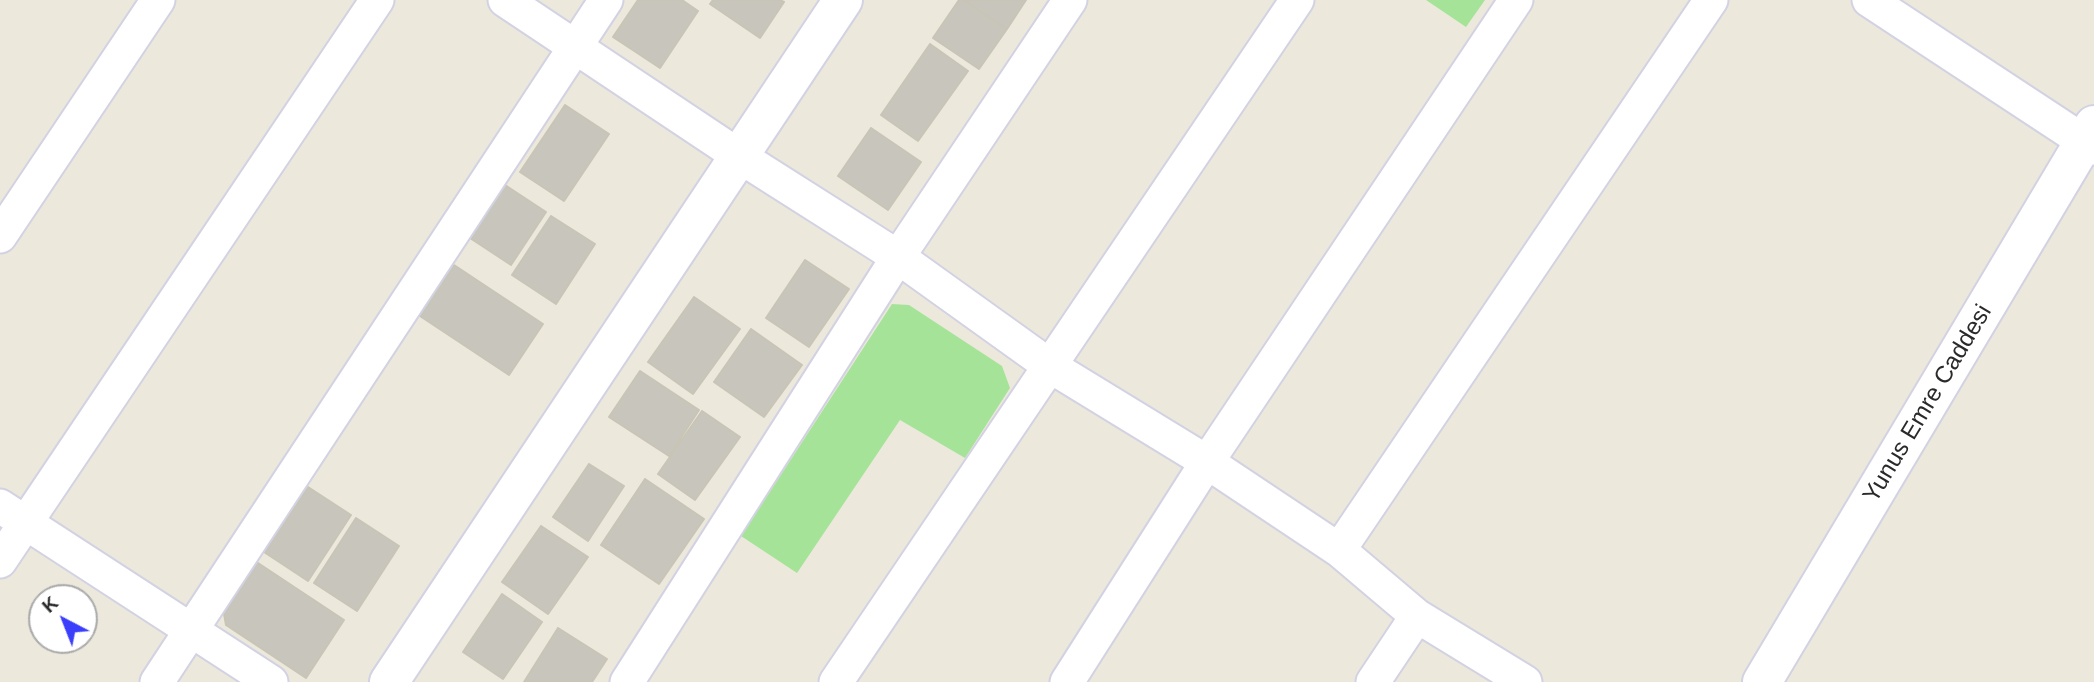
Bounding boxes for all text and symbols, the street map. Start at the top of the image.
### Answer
street label: Yunus Emre Caddesi [1858,300,1998,508]
north arrow [28,584,98,654]
text: K [38,592,62,617]

